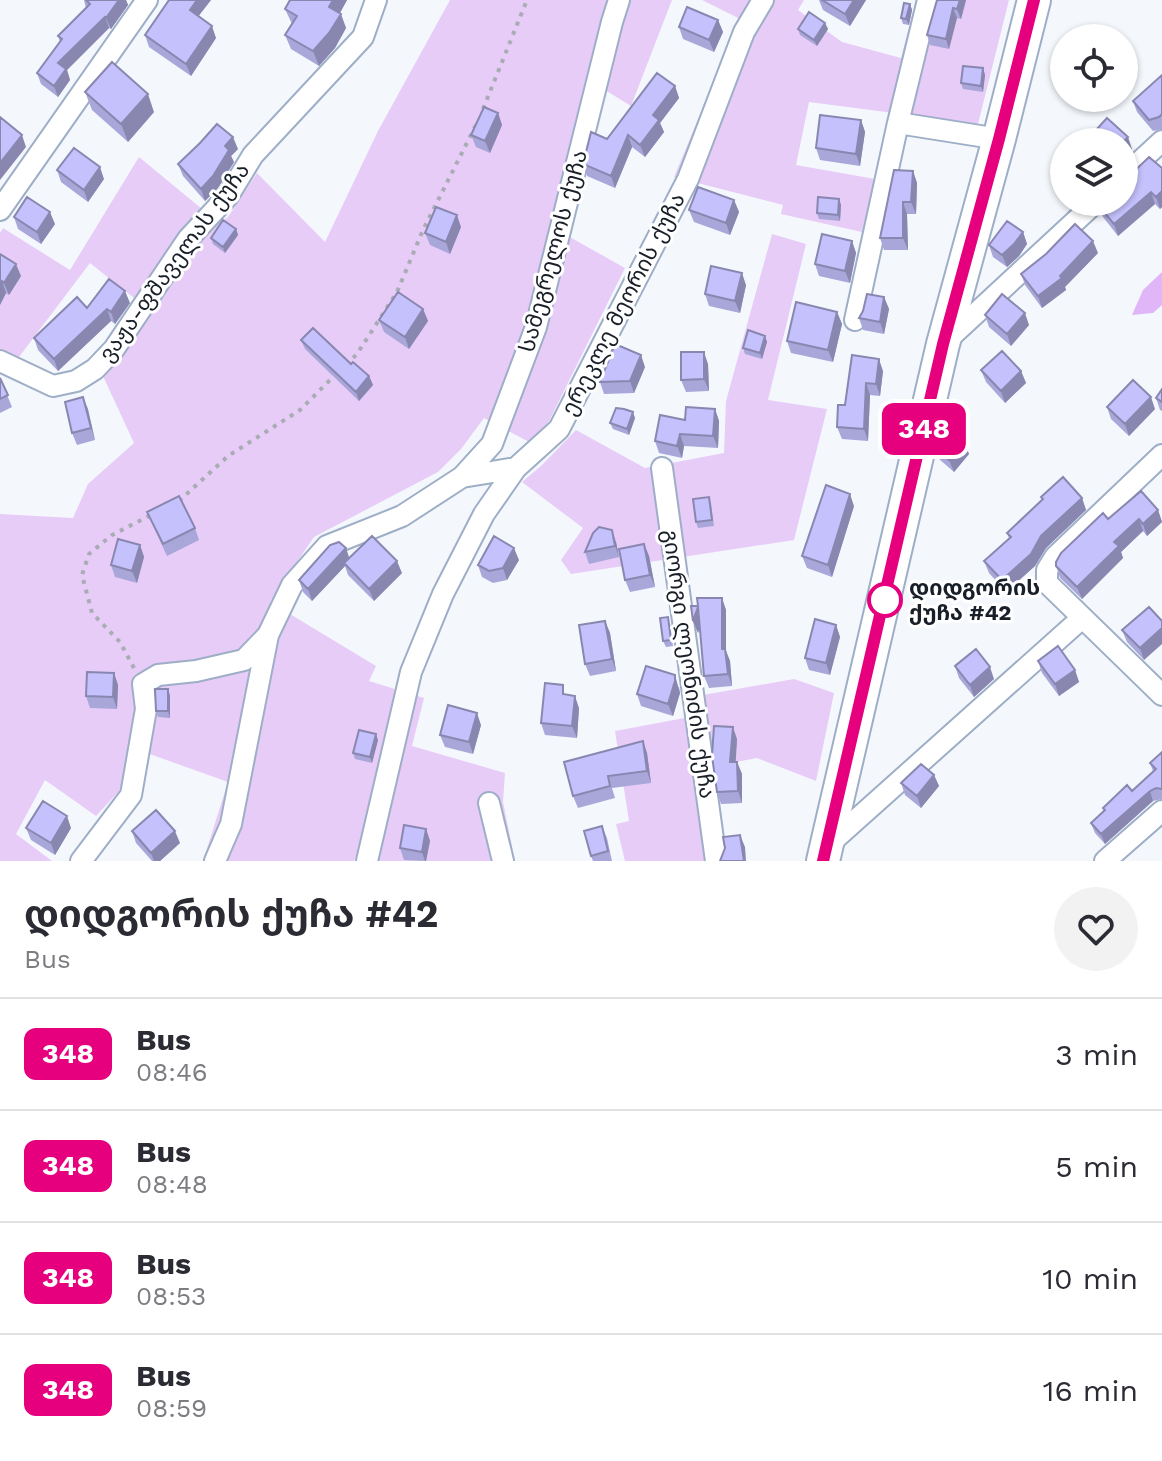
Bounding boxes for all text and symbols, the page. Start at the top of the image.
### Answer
map controls [1050,24,1138,216]
button: locate [1050,24,1138,112]
button: layers [1050,128,1138,216]
street label: სამეგრელოს ქუჩა [514,147,593,355]
street label: ვაჟა-ფშაველას ქუჩა [94,158,255,367]
street label: ერეკლე მეორის ქუჩა [556,189,691,420]
line badge: 348 [878,403,970,455]
text: 348 [898,412,950,445]
street label: გიორგი ლეონიძის ქუჩა [657,528,720,800]
place label: დიდგორის ქუჩა #42 [909,575,1040,625]
marker: დიდგორის ქუჩა #42 [868,583,902,617]
button: heart [1054,887,1138,971]
text: დიდგორის ქუჩა #42 [24,892,438,936]
text: Bus [24,944,71,974]
text: Bus [136,1022,191,1057]
text: 348 [42,1037,94,1070]
text: 3 min [1055,1037,1138,1072]
text: 08:46 [136,1057,208,1087]
text: Bus [136,1134,191,1169]
text: 348 [42,1149,94,1182]
text: 5 min [1055,1149,1138,1184]
text: 08:48 [136,1169,208,1199]
text: Bus [136,1246,191,1281]
text: 348 [42,1261,94,1294]
text: 10 min [1042,1261,1138,1296]
text: 08:53 [136,1281,206,1311]
text: Bus [136,1358,191,1393]
text: 348 [42,1373,94,1406]
text: 16 min [1043,1373,1138,1408]
text: 08:59 [136,1393,207,1423]

